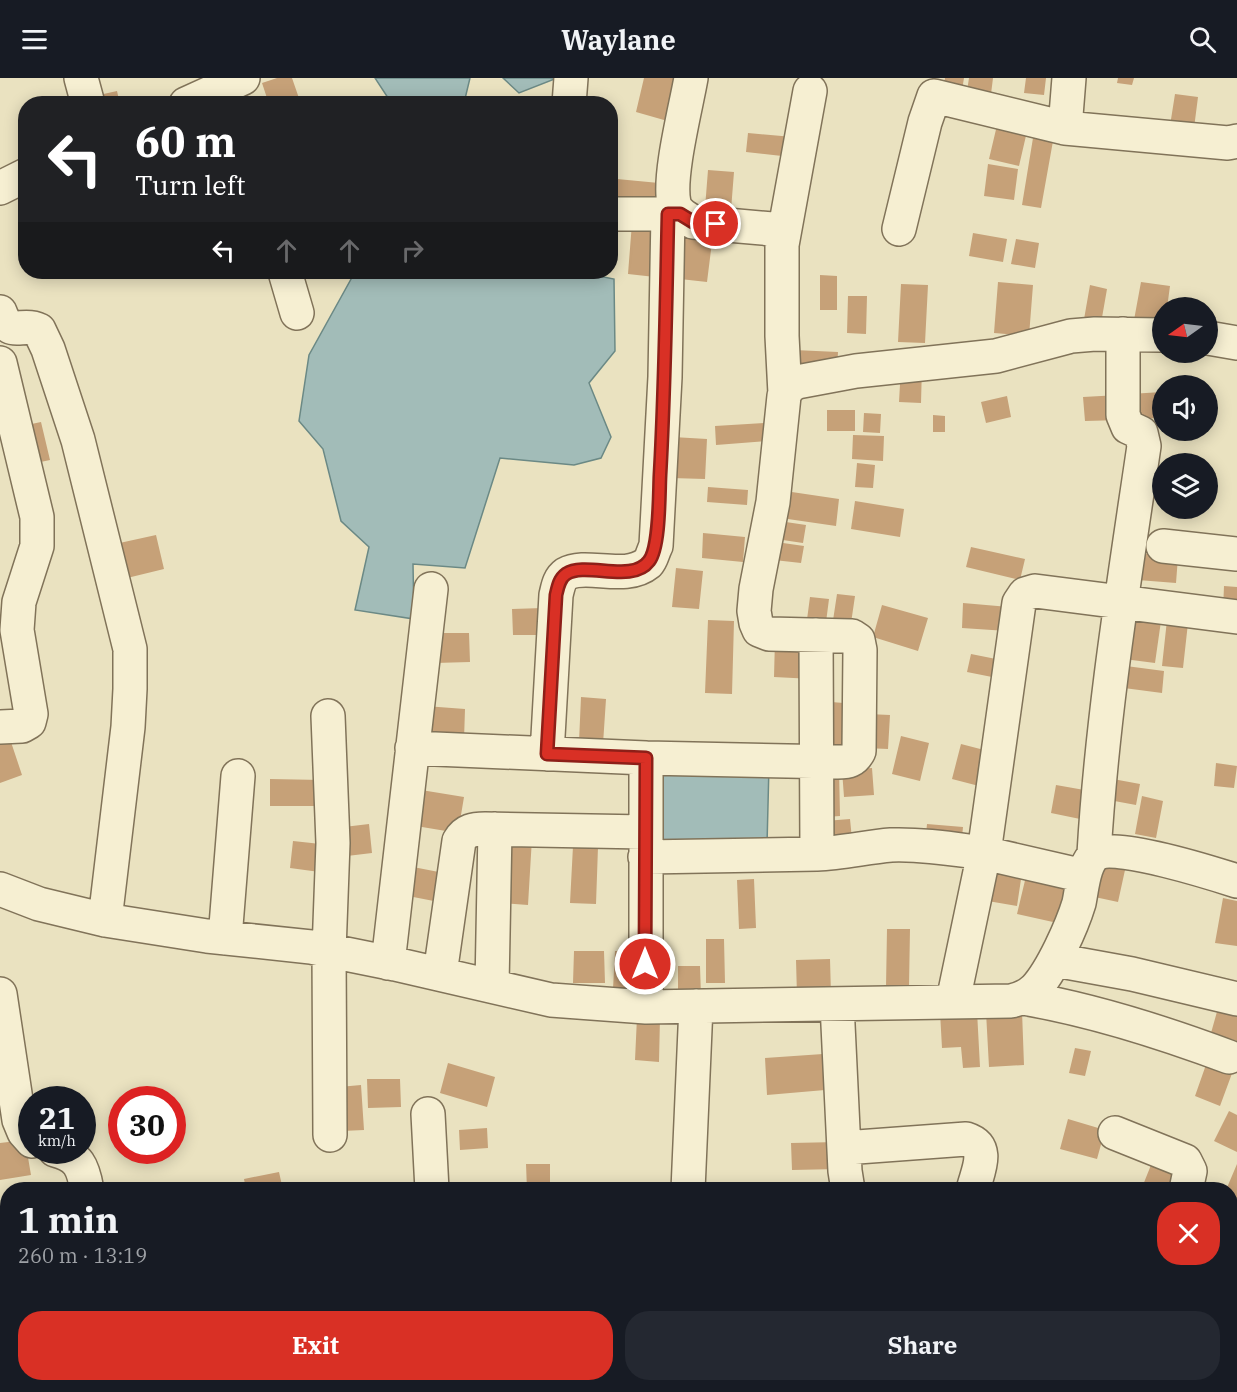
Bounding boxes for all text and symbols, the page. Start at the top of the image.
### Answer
text: Waylane [561,22,676,57]
icon: menu [18,23,51,56]
icon: search [1186,23,1219,56]
text: 60 m [135,114,236,169]
icon: left [36,120,114,198]
text: Turn left [135,167,246,202]
pin [690,198,741,249]
icon: arrive [699,207,732,240]
icon: left [207,234,240,267]
icon: ahead [270,234,303,267]
icon: ahead [333,234,366,267]
icon: right [396,234,429,267]
north arrow [1152,297,1218,363]
map controls [1152,297,1218,519]
button: sound [1152,375,1218,441]
button: layers [1152,453,1218,519]
position arrow [613,932,677,996]
speed limit sign: 30 [108,1086,186,1164]
text: 21 [39,1098,75,1137]
text: km/h [38,1131,76,1150]
text: 1 min [18,1196,119,1243]
button: close [1157,1202,1220,1265]
text: 260 m · 13:19 [18,1242,147,1269]
button: Exit [18,1311,613,1380]
button: Share [625,1311,1220,1380]

